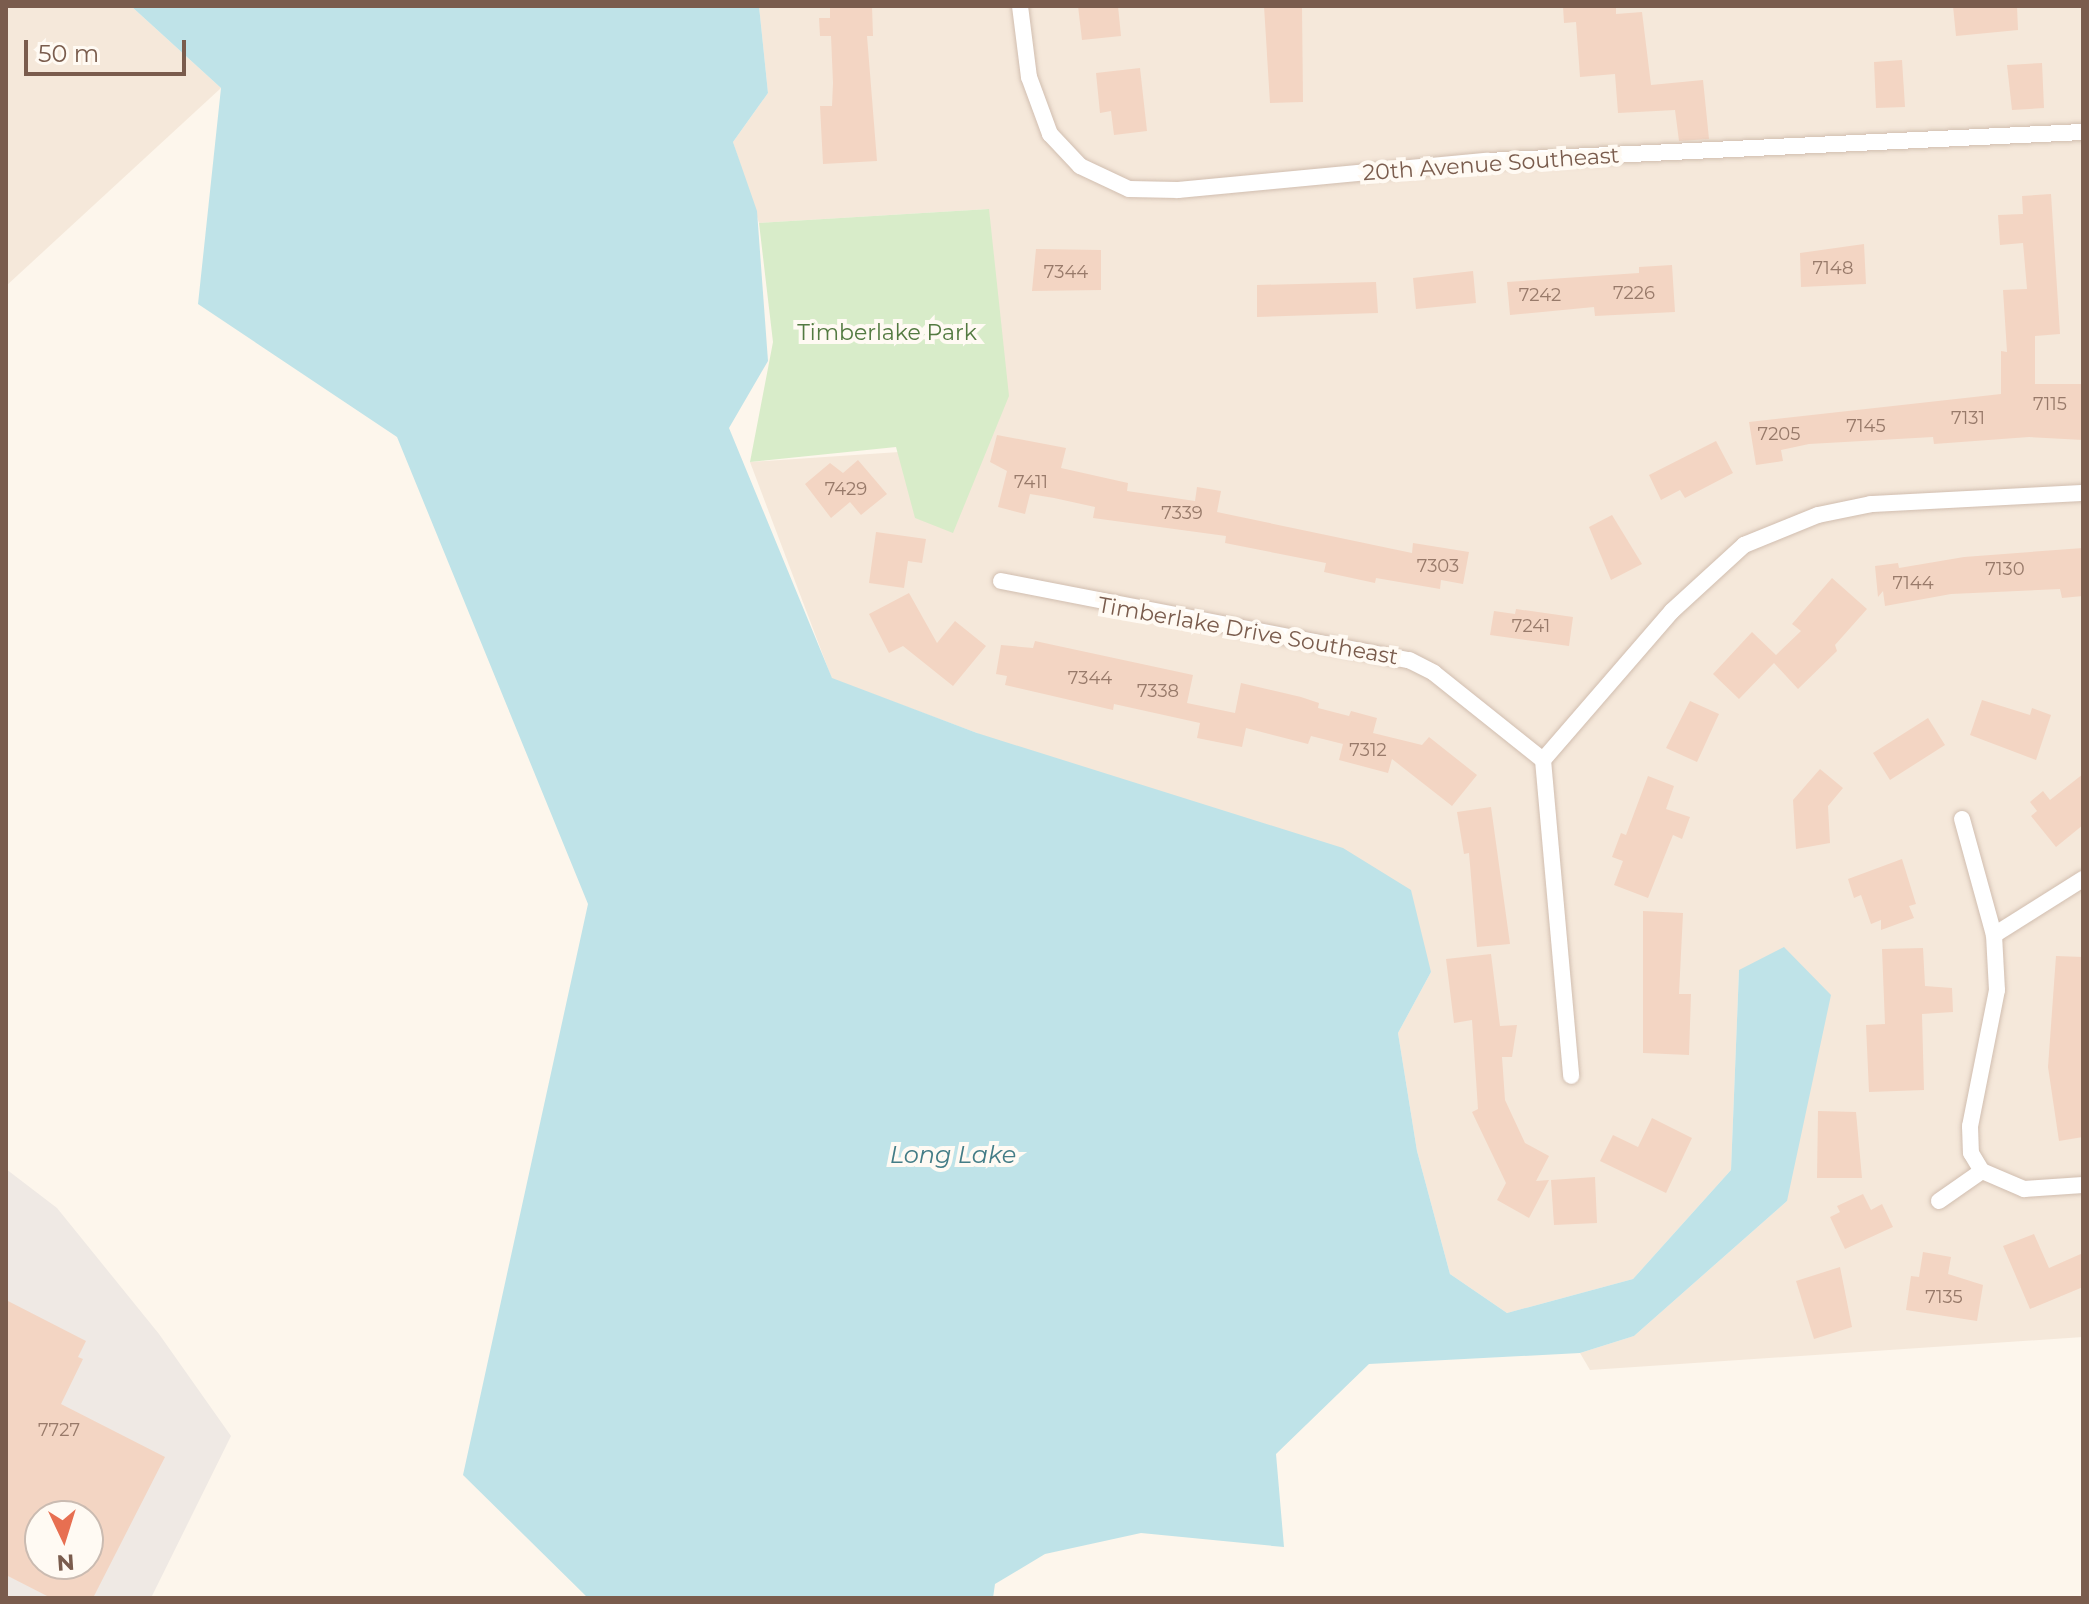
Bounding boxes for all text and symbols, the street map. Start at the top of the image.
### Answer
scale bar [28,24,190,74]
text: 50 m [38,39,99,68]
street label: 20th Avenue Southeast [1362,142,1620,186]
house number: 7148 [1813,257,1853,279]
house number: 7344 [1044,261,1088,283]
house number: 7226 [1613,282,1655,304]
house number: 7242 [1519,284,1561,306]
park label: Timberlake Park [797,320,977,346]
house number: 7115 [2033,393,2067,415]
house number: 7131 [1951,407,1985,429]
house number: 7145 [1846,415,1886,437]
house number: 7205 [1758,423,1800,445]
house number: 7411 [1014,471,1048,493]
house number: 7429 [825,478,867,500]
house number: 7339 [1161,502,1203,524]
house number: 7303 [1417,555,1459,577]
house number: 7130 [1985,558,2025,580]
house number: 7144 [1892,572,1934,594]
street label: Timberlake Drive Southeast [1096,592,1400,670]
house number: 7241 [1512,615,1550,637]
house number: 7344 [1068,667,1112,689]
house number: 7338 [1137,680,1179,702]
house number: 7312 [1349,739,1387,761]
water label: Long Lake [890,1141,1016,1169]
house number: 7135 [1925,1286,1963,1308]
house number: 7727 [38,1419,80,1441]
north arrow [24,1500,104,1580]
text: N [56,1548,75,1577]

